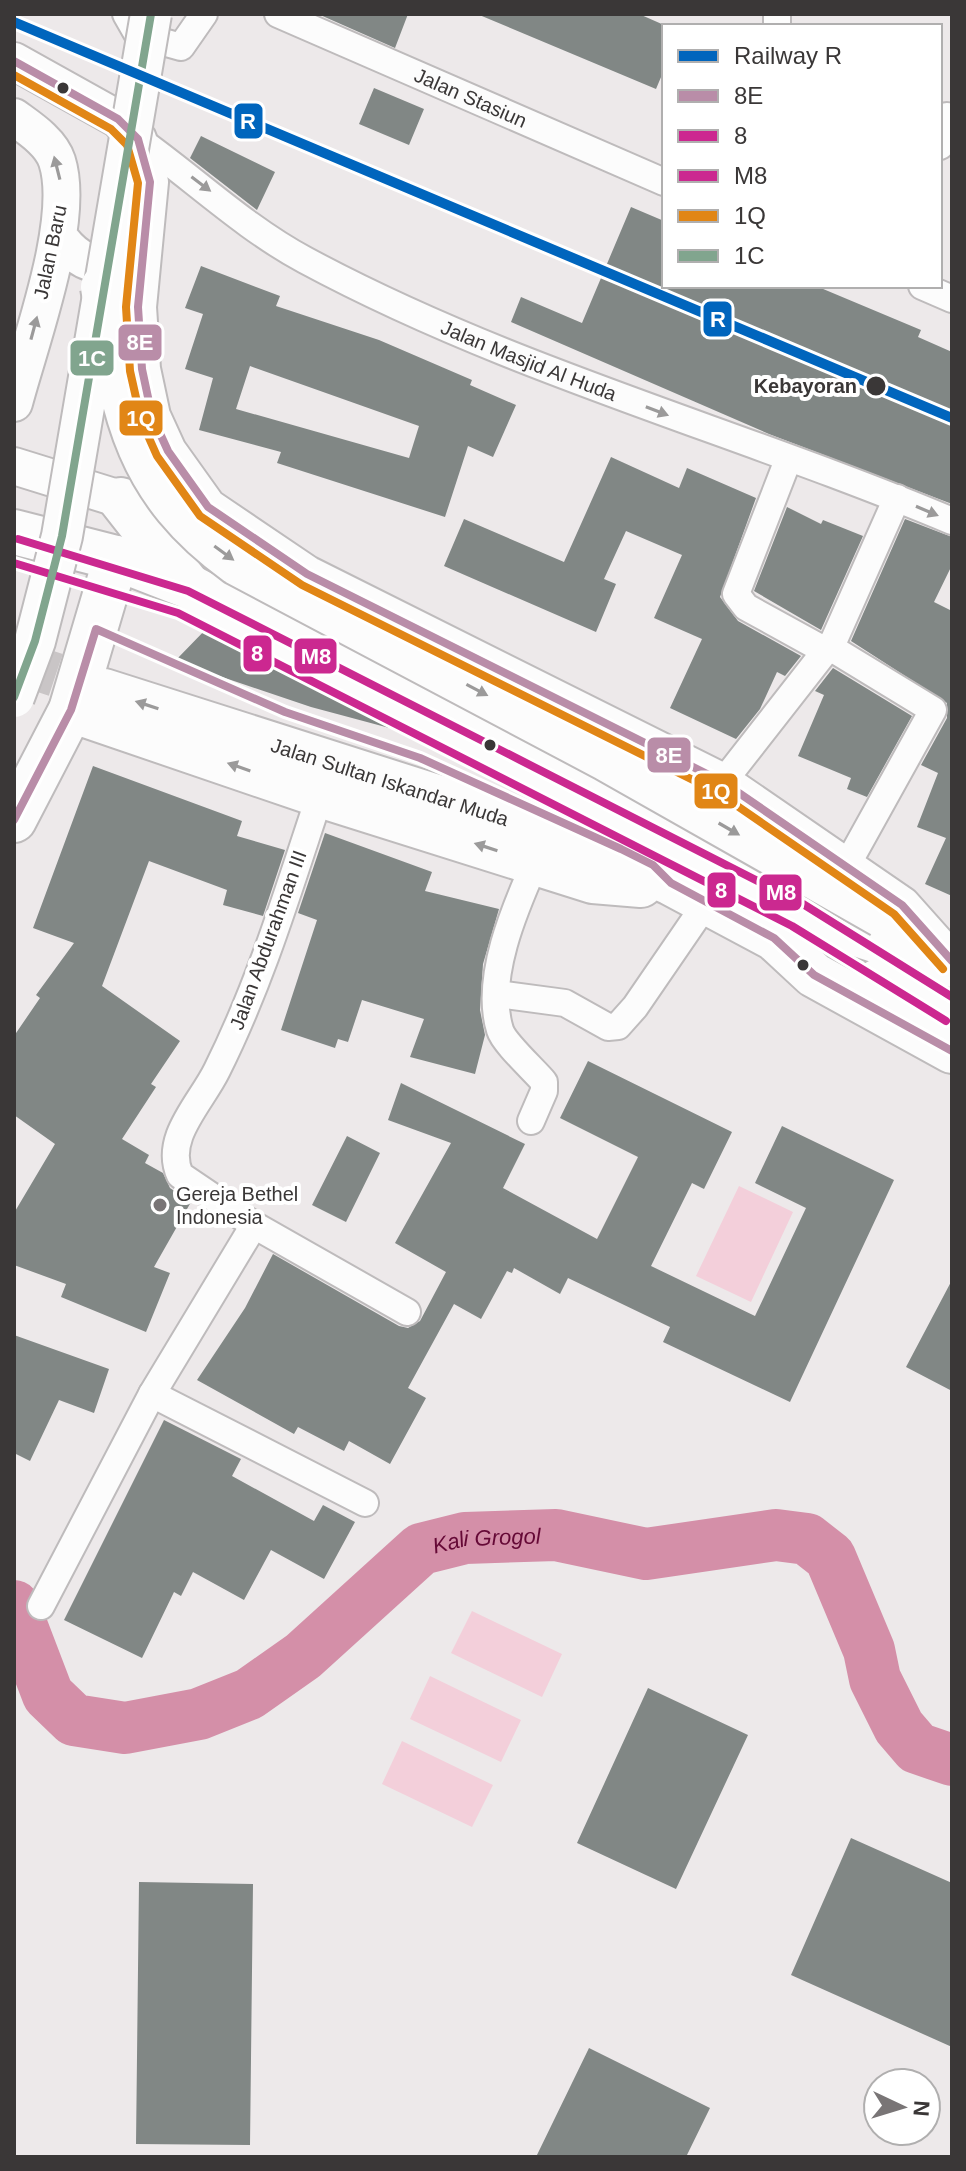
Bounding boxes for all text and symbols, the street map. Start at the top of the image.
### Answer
legend [662,24,942,288]
text: Railway R [734,42,842,69]
street label: Jalan Stasiun [411,64,530,132]
unlabelled marker [55,80,71,96]
text: 8E [734,82,763,109]
line badge: R [233,102,264,140]
text: R [240,109,256,134]
text: 8 [734,122,747,149]
one-way arrow [50,155,62,180]
text: M8 [734,162,767,189]
one-way arrow [191,176,211,192]
text: 1Q [734,202,766,229]
street label: Jalan Baru [29,203,71,301]
text: 1C [734,242,765,269]
line badge: R [702,300,733,338]
text: R [710,307,726,332]
one-way arrow [28,315,40,340]
street label: Jalan Masjid Al Huda [438,316,620,405]
line badge: 8E [117,323,163,362]
text: 8E [127,330,153,355]
line badge: 1C [69,339,115,377]
text: 1C [78,346,106,371]
marker: Kebayoran [864,374,888,398]
place label: Kebayoran [754,375,857,397]
line badge: 1Q [118,399,164,437]
one-way arrow [645,405,669,418]
text: 1Q [126,406,156,431]
one-way arrow [915,505,939,518]
one-way arrow [213,545,234,560]
line badge: 8 [242,634,273,673]
line badge: M8 [293,637,338,675]
text: 8 [251,641,263,666]
text: M8 [301,644,331,669]
one-way arrow [465,684,488,697]
one-way arrow [135,698,159,710]
street label: Jalan Sultan Iskandar Muda [268,734,512,831]
line badge: 8E [646,736,692,774]
unlabelled marker [482,737,498,753]
text: 8E [656,743,682,768]
one-way arrow [227,760,251,772]
line badge: 1Q [693,772,739,810]
text: 1Q [701,779,731,804]
one-way arrow [718,822,740,836]
one-way arrow [474,840,498,853]
street label: Jalan Abdurahman III [225,847,311,1033]
line badge: 8 [706,871,737,909]
line badge: M8 [758,873,803,912]
text: 8 [715,878,727,903]
text: M8 [766,880,796,905]
unlabelled marker [795,957,811,973]
place label: Gereja Bethel Indonesia [176,1183,298,1228]
marker: Gereja Bethel Indonesia [151,1196,169,1214]
water label: Kali Grogol [430,1523,542,1558]
north arrow [862,2067,942,2147]
text: N [908,2100,934,2117]

